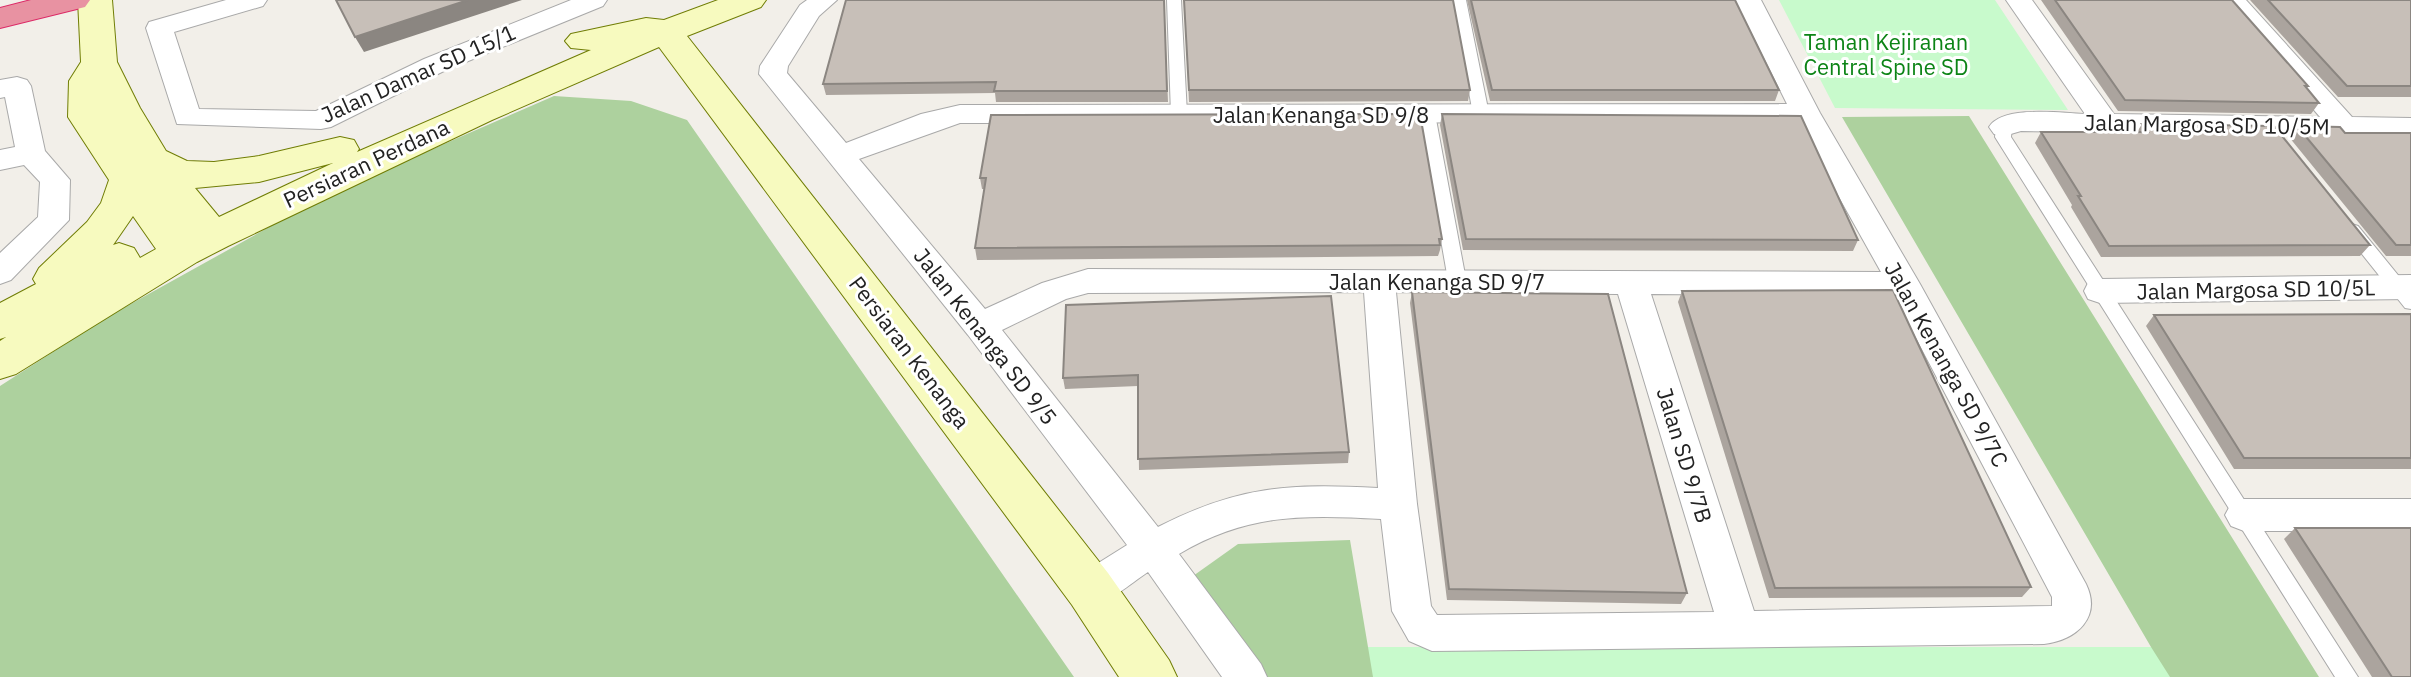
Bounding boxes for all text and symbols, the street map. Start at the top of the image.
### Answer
street label: Jalan Damar SD 15/1 [316,17,520,129]
park label: Taman Kejiranan Central Spine SD [1803,27,1969,81]
street label: Jalan Kenanga SD 9/8 [1213,100,1429,129]
street label: Jalan Margosa SD 10/5M [2084,107,2330,141]
street label: Persiaran Perdana [278,112,454,214]
street label: Jalan Kenanga SD 9/5 [908,242,1064,430]
street label: Jalan Kenanga SD 9/7C [1878,256,2016,472]
street label: Jalan Kenanga SD 9/7 [1329,267,1545,296]
street label: Persiaran Kenanga [843,270,977,434]
street label: Jalan Margosa SD 10/5L [2136,272,2376,306]
street label: Jalan SD 9/7B [1651,384,1719,526]

